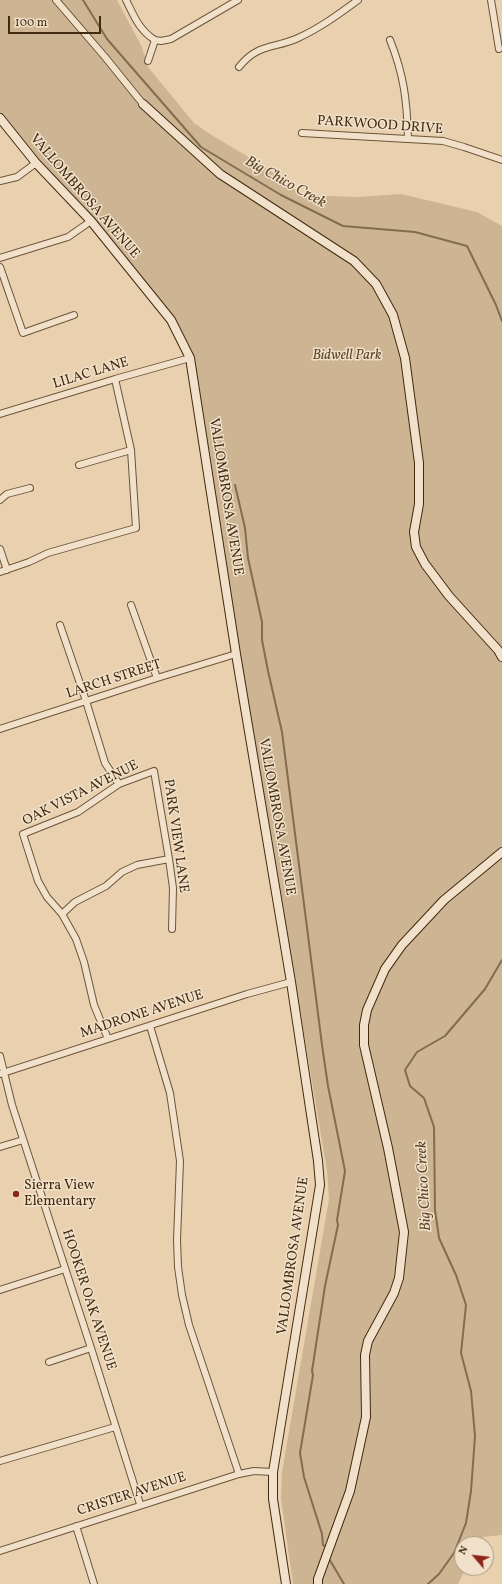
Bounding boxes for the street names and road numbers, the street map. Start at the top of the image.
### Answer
street label: PARKWOOD DRIVE [316,113,444,139]
street label: VALLOMBROSA AVENUE [25,131,143,263]
street label: LILAC LANE [51,354,131,394]
street label: VALLOMBROSA AVENUE [204,417,246,577]
street label: LARCH STREET [64,657,164,703]
street label: VALLOMBROSA AVENUE [254,737,298,897]
street label: OAK VISTA AVENUE [20,758,142,830]
street label: PARK VIEW LANE [159,778,191,894]
street label: MADRONE AVENUE [78,987,206,1043]
street label: VALLOMBROSA AVENUE [275,1176,313,1336]
street label: HOOKER OAK AVENUE [57,1227,119,1373]
street label: CRISTER AVENUE [75,1469,189,1521]

